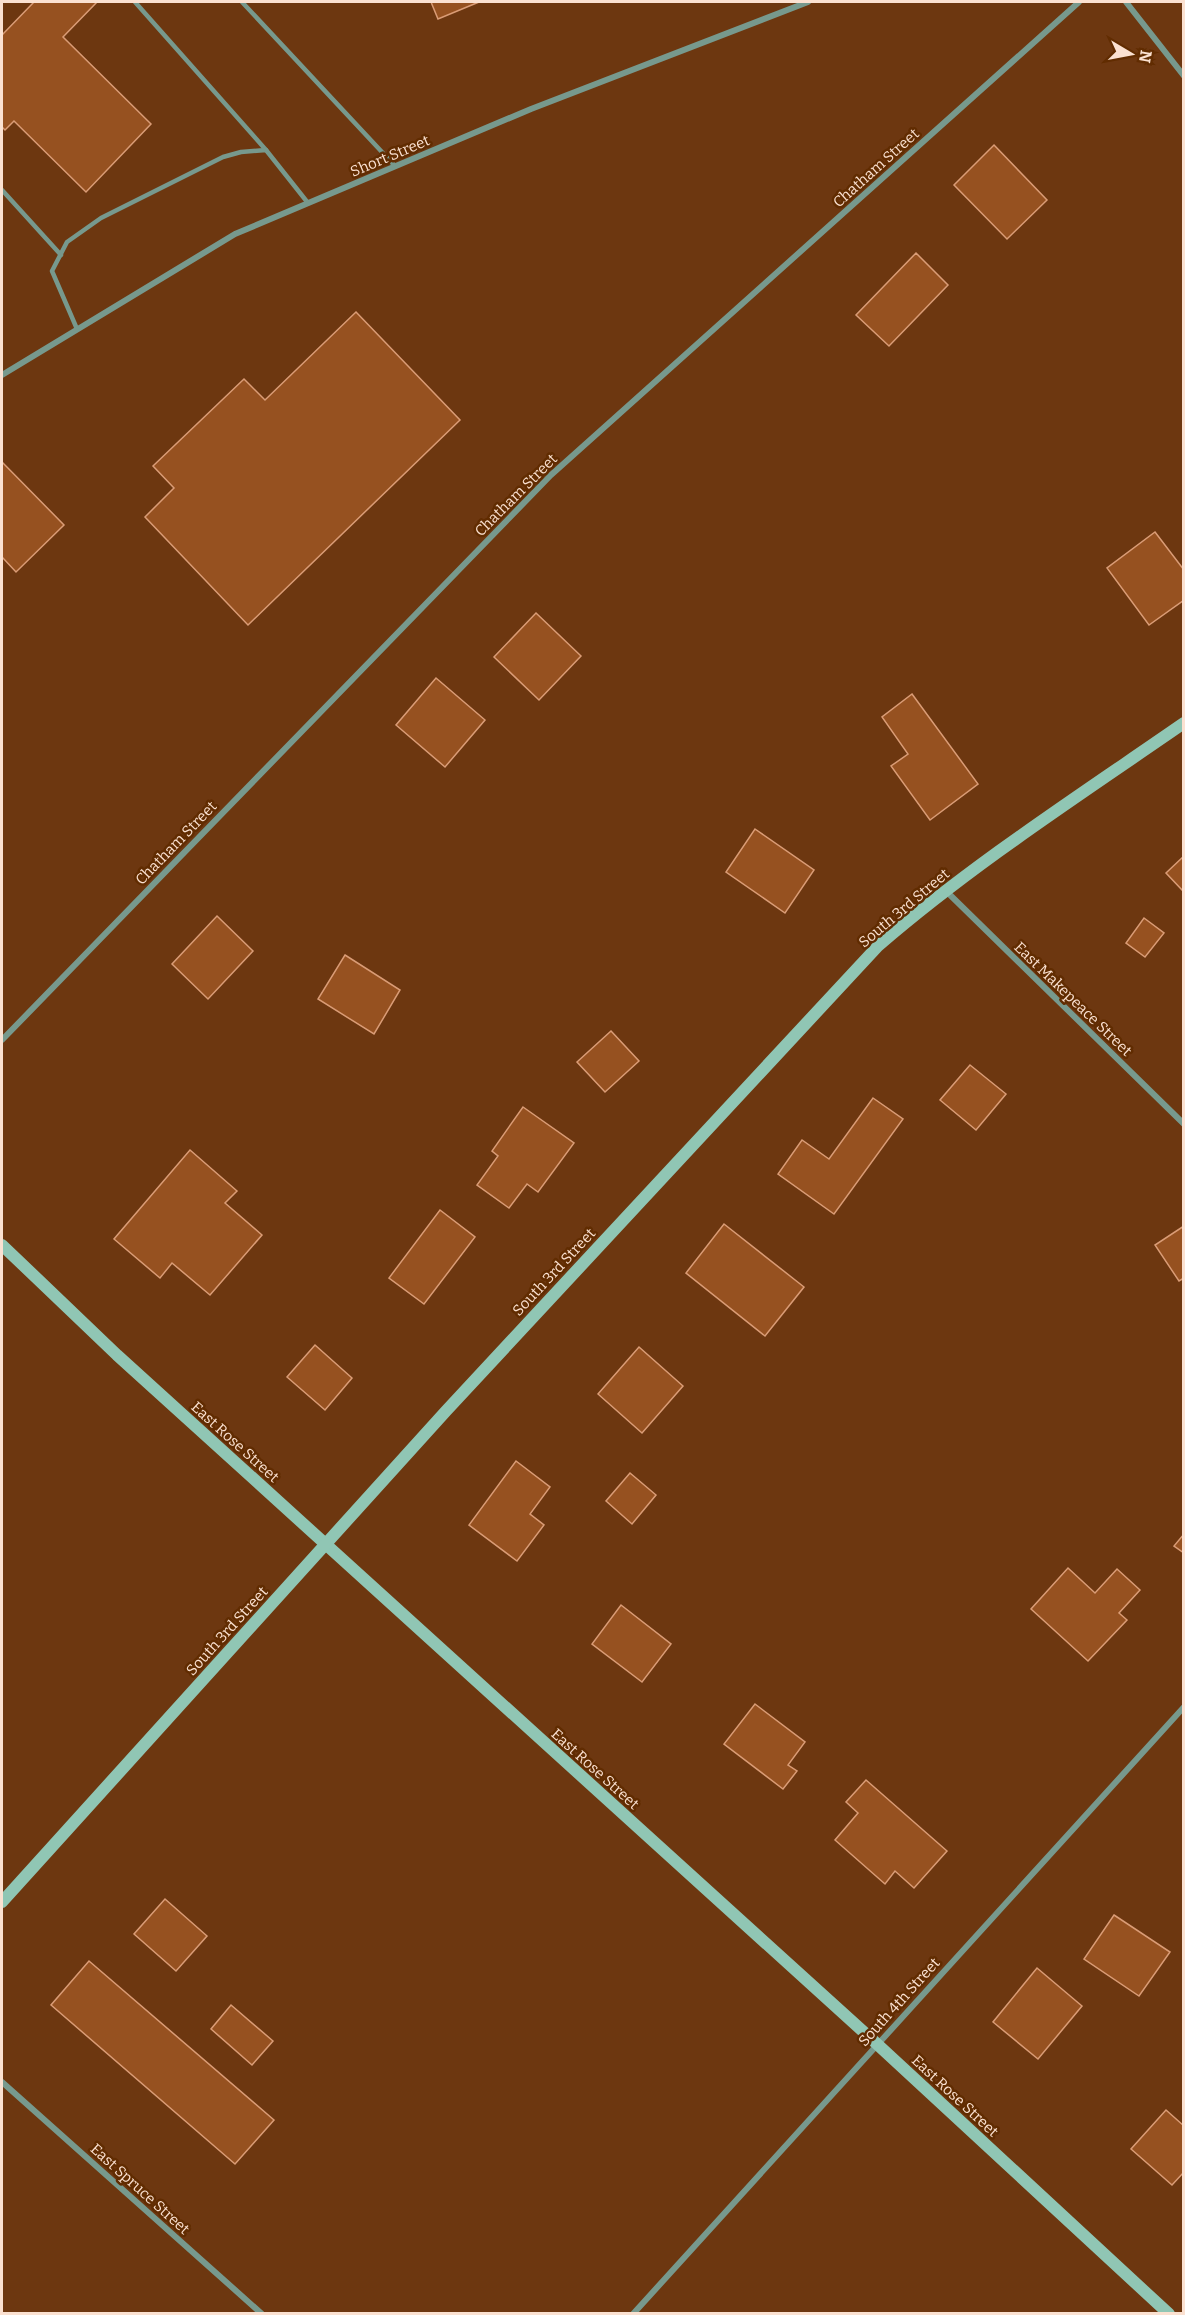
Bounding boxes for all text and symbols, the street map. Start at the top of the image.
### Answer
north arrow [1101,24,1161,84]
text: N [1135,49,1156,64]
street label: Chatham Street [829,124,923,211]
street label: Short Street [348,131,433,181]
street label: Chatham Street [471,450,561,540]
street label: Chatham Street [132,797,221,889]
street label: South 3rd Street [855,864,954,951]
street label: East Makepeace Street [1010,938,1136,1060]
street label: South 3rd Street [509,1224,600,1320]
street label: East Rose Street [187,1398,283,1486]
street label: South 3rd Street [182,1583,272,1679]
street label: East Rose Street [547,1725,643,1813]
street label: South 4th Street [854,1954,944,2050]
street label: East Rose Street [908,2051,1002,2141]
street label: East Spruce Street [87,2140,194,2239]

